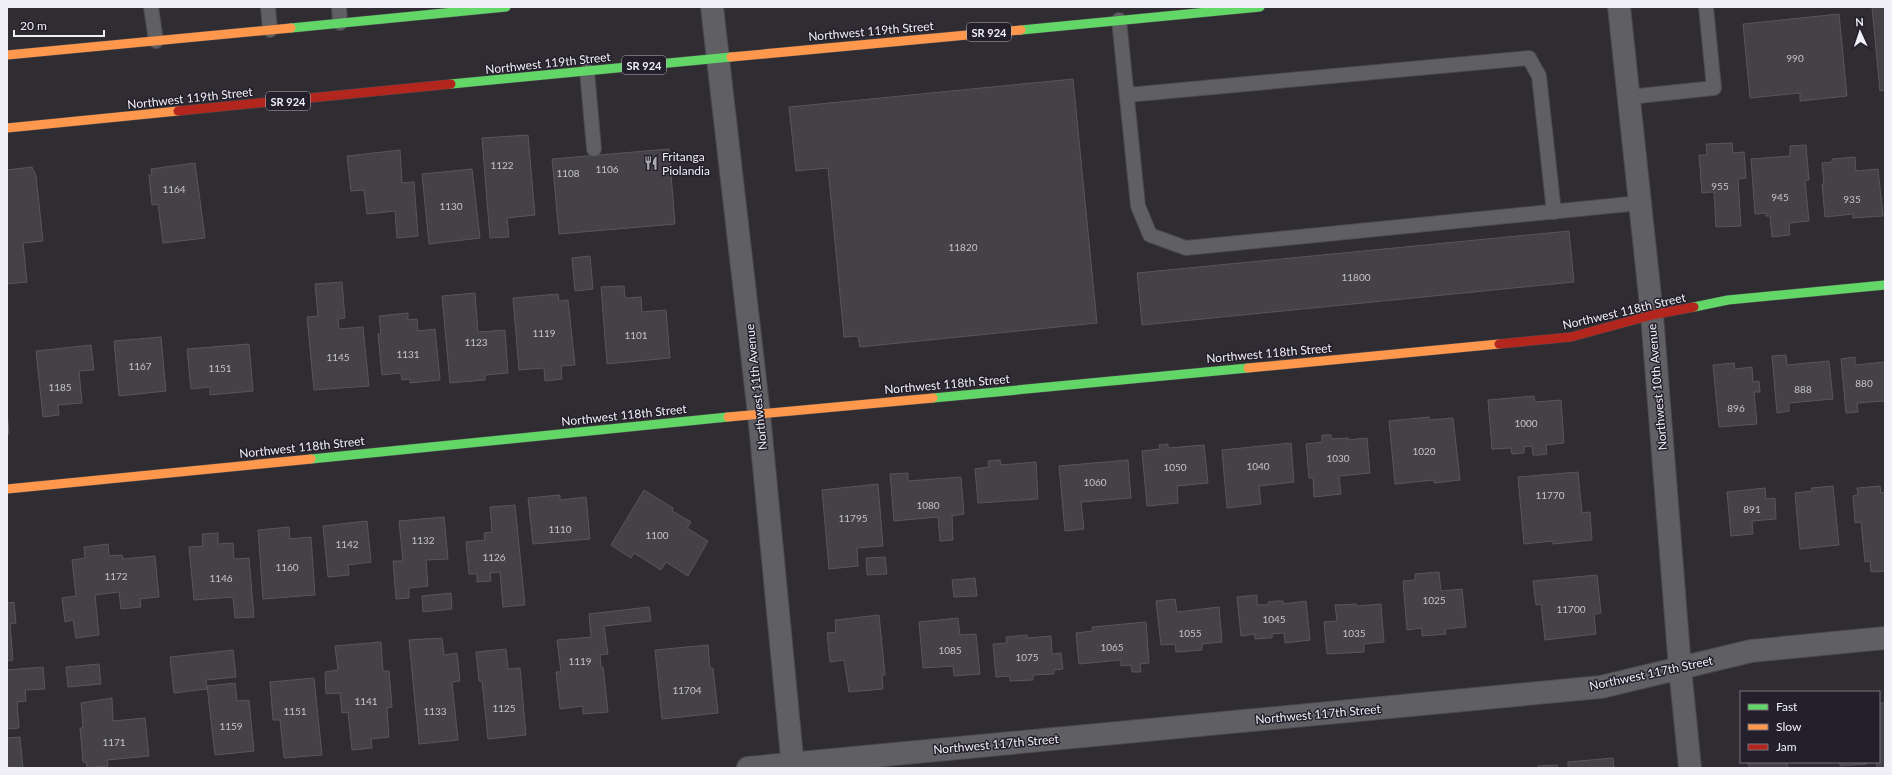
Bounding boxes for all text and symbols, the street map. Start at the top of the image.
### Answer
scale bar [14,12,104,38]
north arrow [1840,12,1880,52]
text: N [1855,15,1864,28]
text: 20 m [20,18,47,33]
street label: Northwest 119th Street [808,18,935,44]
road number: SR 924 [967,23,1011,41]
street label: Northwest 119th Street [485,49,612,77]
house number: 990 [1786,52,1804,64]
road number: SR 924 [622,56,666,74]
street label: Northwest 119th Street [127,84,254,112]
road number: SR 924 [266,92,310,110]
place label: Fritanga Piolandia [662,149,710,178]
restaurant icon: Fritanga Piolandia [643,155,659,171]
house number: 1122 [490,159,514,171]
house number: 1106 [595,163,619,175]
house number: 1108 [556,167,580,179]
house number: 955 [1711,180,1729,192]
house number: 1164 [162,183,186,195]
house number: 945 [1771,191,1789,203]
house number: 935 [1843,193,1861,205]
house number: 1130 [439,200,463,212]
house number: 11820 [948,241,978,253]
house number: 11800 [1341,271,1371,283]
street label: Northwest 118th Street [1561,289,1688,332]
street label: Northwest 11th Avenue [742,323,770,451]
street label: Northwest 10th Avenue [1644,323,1670,451]
house number: 1119 [532,327,556,339]
house number: 1101 [624,329,648,341]
house number: 1123 [464,336,488,348]
street label: Northwest 118th Street [1206,340,1333,366]
house number: 1131 [396,348,420,360]
house number: 1145 [326,351,350,363]
house number: 1167 [128,360,152,372]
house number: 1151 [208,362,232,374]
street label: Northwest 118th Street [884,371,1011,397]
house number: 880 [1855,377,1873,389]
house number: 1185 [48,381,72,393]
house number: 888 [1794,383,1812,395]
street label: Northwest 118th Street [561,401,688,429]
house number: 896 [1727,402,1745,414]
house number: 1000 [1514,417,1538,429]
street label: Northwest 118th Street [239,433,366,461]
house number: 1020 [1412,445,1436,457]
house number: 1030 [1326,452,1350,464]
house number: 1040 [1246,460,1270,472]
house number: 1050 [1163,461,1187,473]
house number: 1060 [1083,476,1107,488]
house number: 11770 [1535,489,1565,501]
house number: 1080 [916,499,940,511]
house number: 891 [1743,503,1761,515]
house number: 11795 [838,512,868,524]
house number: 1110 [548,523,572,535]
house number: 1100 [645,529,669,541]
house number: 1132 [411,534,435,546]
house number: 1142 [335,538,359,550]
house number: 1126 [482,551,506,563]
house number: 1160 [275,561,299,573]
house number: 1172 [104,570,128,582]
house number: 1146 [209,572,233,584]
house number: 1025 [1422,594,1446,606]
house number: 11700 [1556,603,1586,615]
house number: 1045 [1262,613,1286,625]
house number: 1055 [1178,627,1202,639]
house number: 1035 [1342,627,1366,639]
house number: 1065 [1100,641,1124,653]
house number: 1085 [938,644,962,656]
house number: 1075 [1015,651,1039,663]
street label: Northwest 117th Street [1588,652,1715,693]
house number: 1119 [568,655,592,667]
house number: 11704 [672,684,702,696]
legend [1740,691,1880,763]
house number: 1141 [354,695,378,707]
text: Fast [1776,699,1798,714]
street label: Northwest 117th Street [1255,701,1382,727]
house number: 1125 [492,702,516,714]
house number: 1151 [283,705,307,717]
house number: 1133 [423,705,447,717]
text: Slow [1776,719,1802,734]
house number: 1159 [219,720,243,732]
street label: Northwest 117th Street [933,731,1060,757]
house number: 1171 [102,736,126,748]
text: Jam [1776,739,1797,754]

